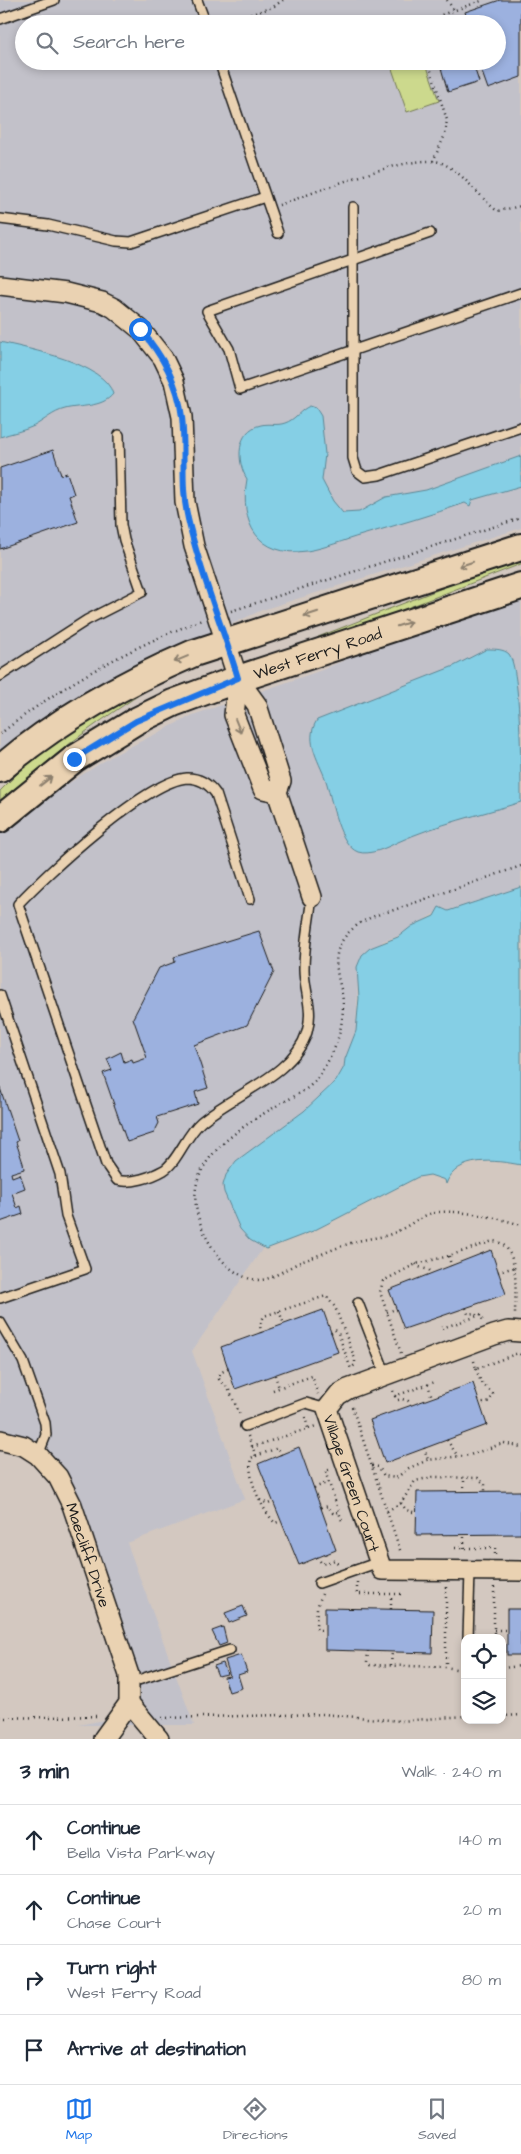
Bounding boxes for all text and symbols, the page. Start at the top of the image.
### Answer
search box [15,15,506,70]
icon: search [33,29,61,57]
text: Search here [73,29,185,56]
route start [129,318,152,341]
one-way arrow [458,560,474,570]
one-way arrow [304,610,320,620]
one-way arrow [396,619,412,629]
street label: West Ferry Road [251,622,385,685]
one-way arrow [174,654,189,664]
one-way arrow [234,718,244,733]
route end [63,748,86,771]
one-way arrow [39,775,52,786]
street label: Village Green Court [318,1412,385,1556]
street label: Maecliff Drive [60,1500,116,1611]
map controls [461,1634,506,1724]
button: locate [461,1634,506,1679]
button: layers [461,1679,506,1724]
text: 3 min [20,1757,69,1786]
text: Walk · 240 m [401,1761,501,1783]
text: Continue [67,1815,141,1842]
icon: ahead [20,1826,48,1854]
text: 140 m [459,1829,501,1851]
text: Bella Vista Parkway [67,1842,215,1864]
text: Continue [67,1885,141,1912]
icon: ahead [20,1896,48,1924]
text: 20 m [463,1899,501,1921]
text: Chase Court [67,1912,161,1934]
text: Turn right [67,1955,156,1982]
icon: right [20,1966,48,1994]
text: 80 m [462,1969,501,1991]
text: West Ferry Road [67,1982,201,2004]
icon: arrive [20,2036,48,2064]
text: Arrive at destination [67,2036,246,2063]
tab: Map [65,2095,93,2145]
tab: Directions [223,2095,288,2145]
tab: Saved [418,2095,456,2145]

